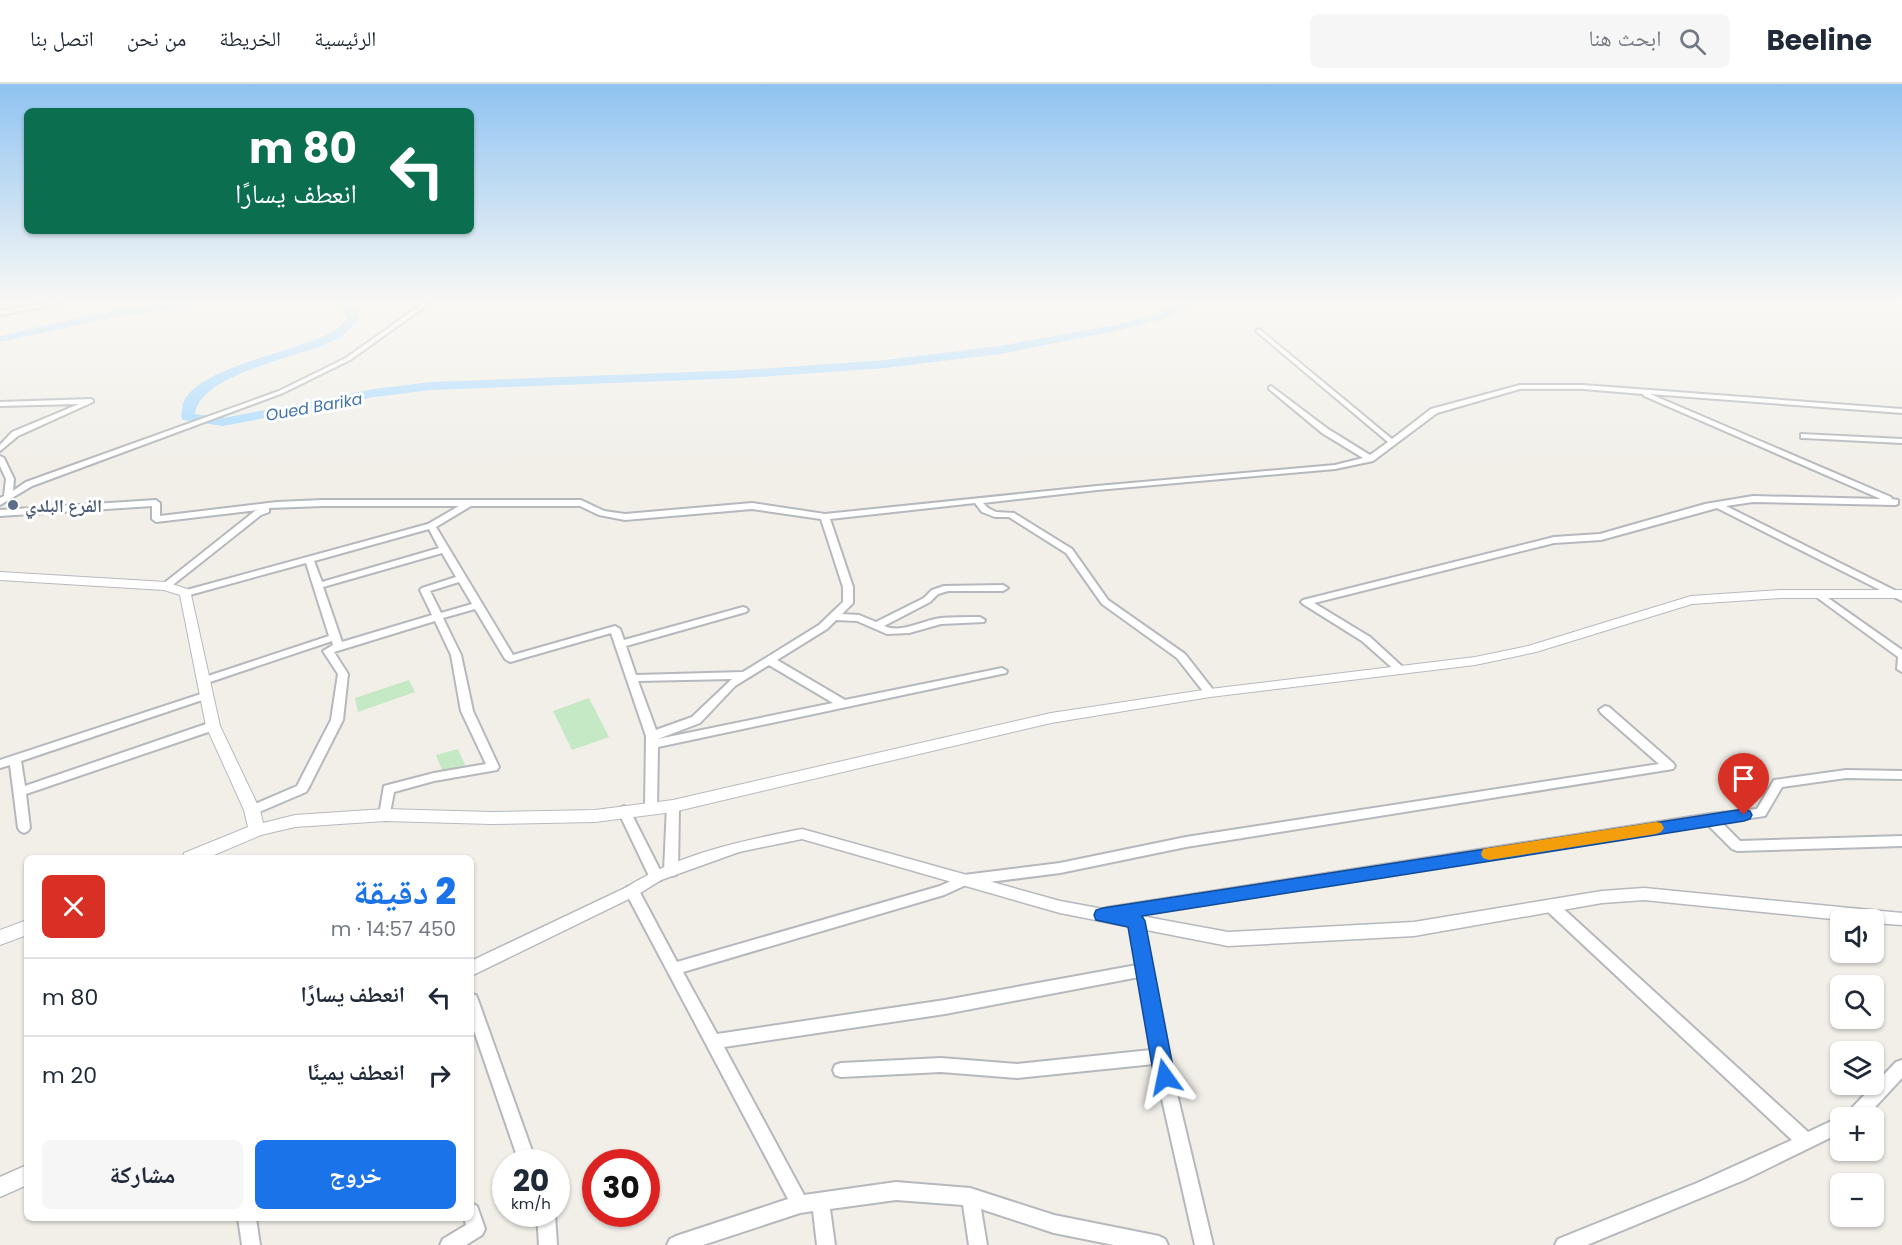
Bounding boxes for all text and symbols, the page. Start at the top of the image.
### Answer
search box [1310,14,1730,68]
text: Beeline [1766,21,1872,60]
text: ابحث هنا [1588,23,1661,54]
text: اتصل بنا [30,24,94,53]
text: من نحن [127,24,186,53]
text: الخريطة [219,24,281,53]
text: الرئيسية [314,24,376,53]
icon: search [1676,25,1709,58]
text: 80 m [249,119,357,178]
icon: left [378,132,456,210]
text: انعطف يسارًا [235,175,357,212]
water label: Oued Barika [264,387,364,427]
place label: الفرع البلدي [25,493,102,520]
marker: الفرع البلدي [6,498,20,512]
pin [1718,753,1769,815]
icon: arrive [1727,762,1760,795]
text: 2 دقيقة [353,866,456,917]
button: close [42,875,105,938]
map controls [1830,909,1884,1227]
button: sound [1830,909,1884,963]
text: 450 m · 14:57 [331,915,456,943]
button: search [1830,975,1884,1029]
text: انعطف يسارًا [301,979,405,1010]
icon: left [423,981,456,1014]
text: 80 m [42,982,98,1013]
button: layers [1830,1041,1884,1095]
position arrow [1133,1045,1197,1109]
text: انعطف يمينًا [307,1057,405,1088]
icon: right [423,1059,456,1092]
text: 20 m [42,1060,97,1091]
button: + [1830,1107,1884,1161]
button: مشاركة [42,1140,243,1209]
button: خروج [255,1140,456,1209]
speed limit sign: 30 [582,1149,660,1227]
text: 20 [513,1159,549,1202]
button: − [1830,1173,1884,1227]
text: km/h [511,1193,551,1214]

